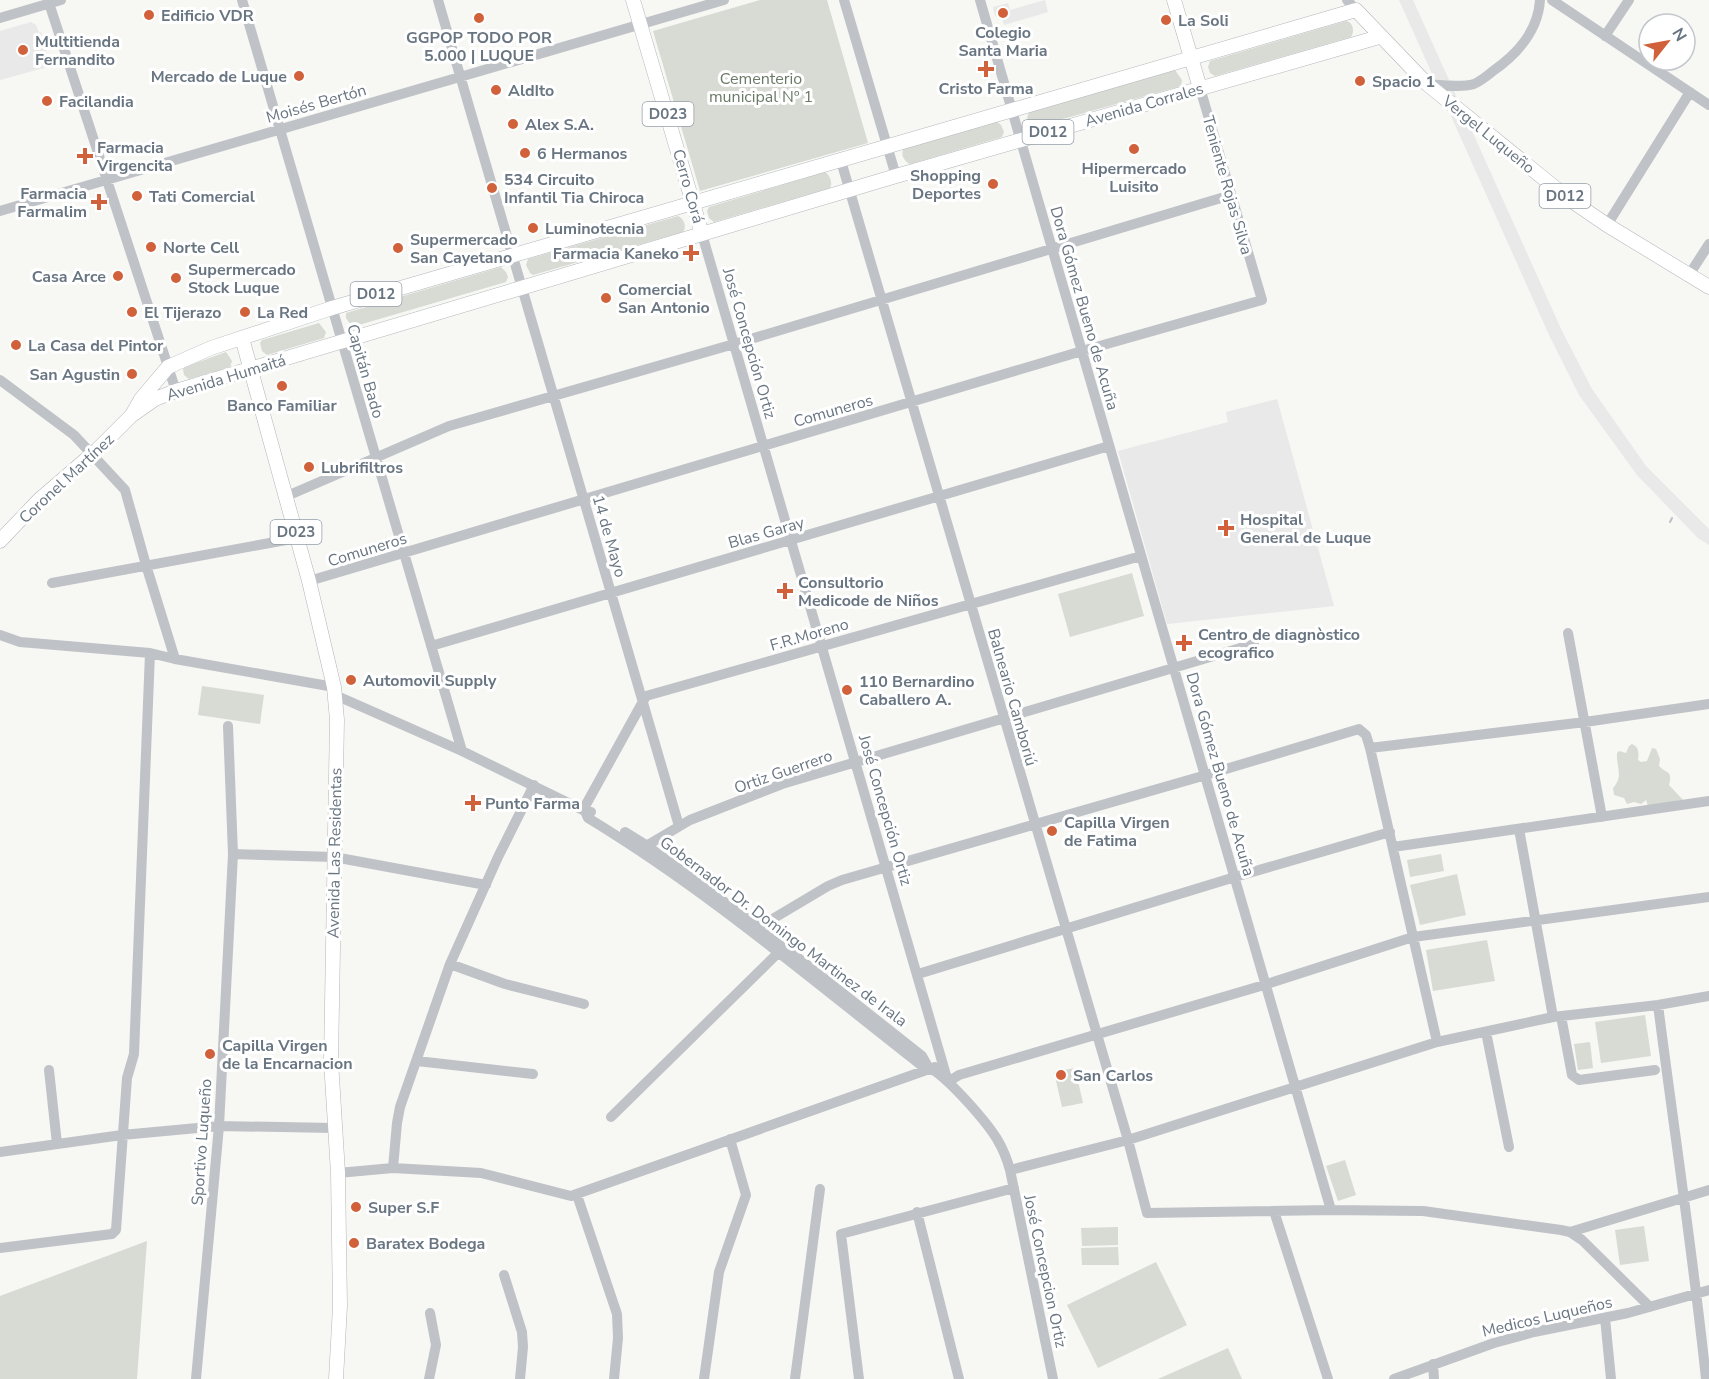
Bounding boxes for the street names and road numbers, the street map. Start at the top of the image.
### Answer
street label: Avenida Corrales [1082,78,1206,132]
street label: Moisés Bertón [264,79,369,129]
street label: Vergel Luqueño [1437,90,1539,179]
road number: D023 [642,102,694,126]
street label: Teniente Rojas Silva [1197,113,1257,257]
road number: D012 [1022,120,1074,144]
street label: Cerro Corá [667,147,709,226]
road number: D012 [1540,184,1590,208]
street label: Dora Gómez Bueno de Acuña [1044,204,1124,413]
street label: José Concepción Ortiz [717,264,781,421]
road number: D012 [350,282,401,306]
street label: Capitán Bado [341,322,389,421]
street label: Avenida Humaitá [164,349,289,407]
street label: Comuneros [791,389,876,433]
street label: Coronel Martínez [14,429,119,529]
street label: 14 de Mayo [587,493,631,580]
street label: Blas Garay [726,511,808,554]
road number: D023 [270,520,322,544]
street label: Comuneros [325,528,410,572]
street label: F.R.Moreno [767,613,851,657]
street label: Balneario Camboriú [982,626,1042,769]
street label: Dora Gómez Bueno de Acuña [1180,670,1260,879]
street label: José Concepción Ortiz [853,731,917,888]
street label: Ortiz Guerrero [731,745,836,799]
street label: Avenida Las Residentas [323,767,347,939]
street label: Gobernador Dr. Domingo Martinez de Irala [655,831,912,1032]
street label: Sportivo Luqueño [187,1078,217,1206]
street label: José Concepcion Ortiz [1018,1192,1072,1350]
street label: Medicos Luqueños [1480,1291,1615,1343]

